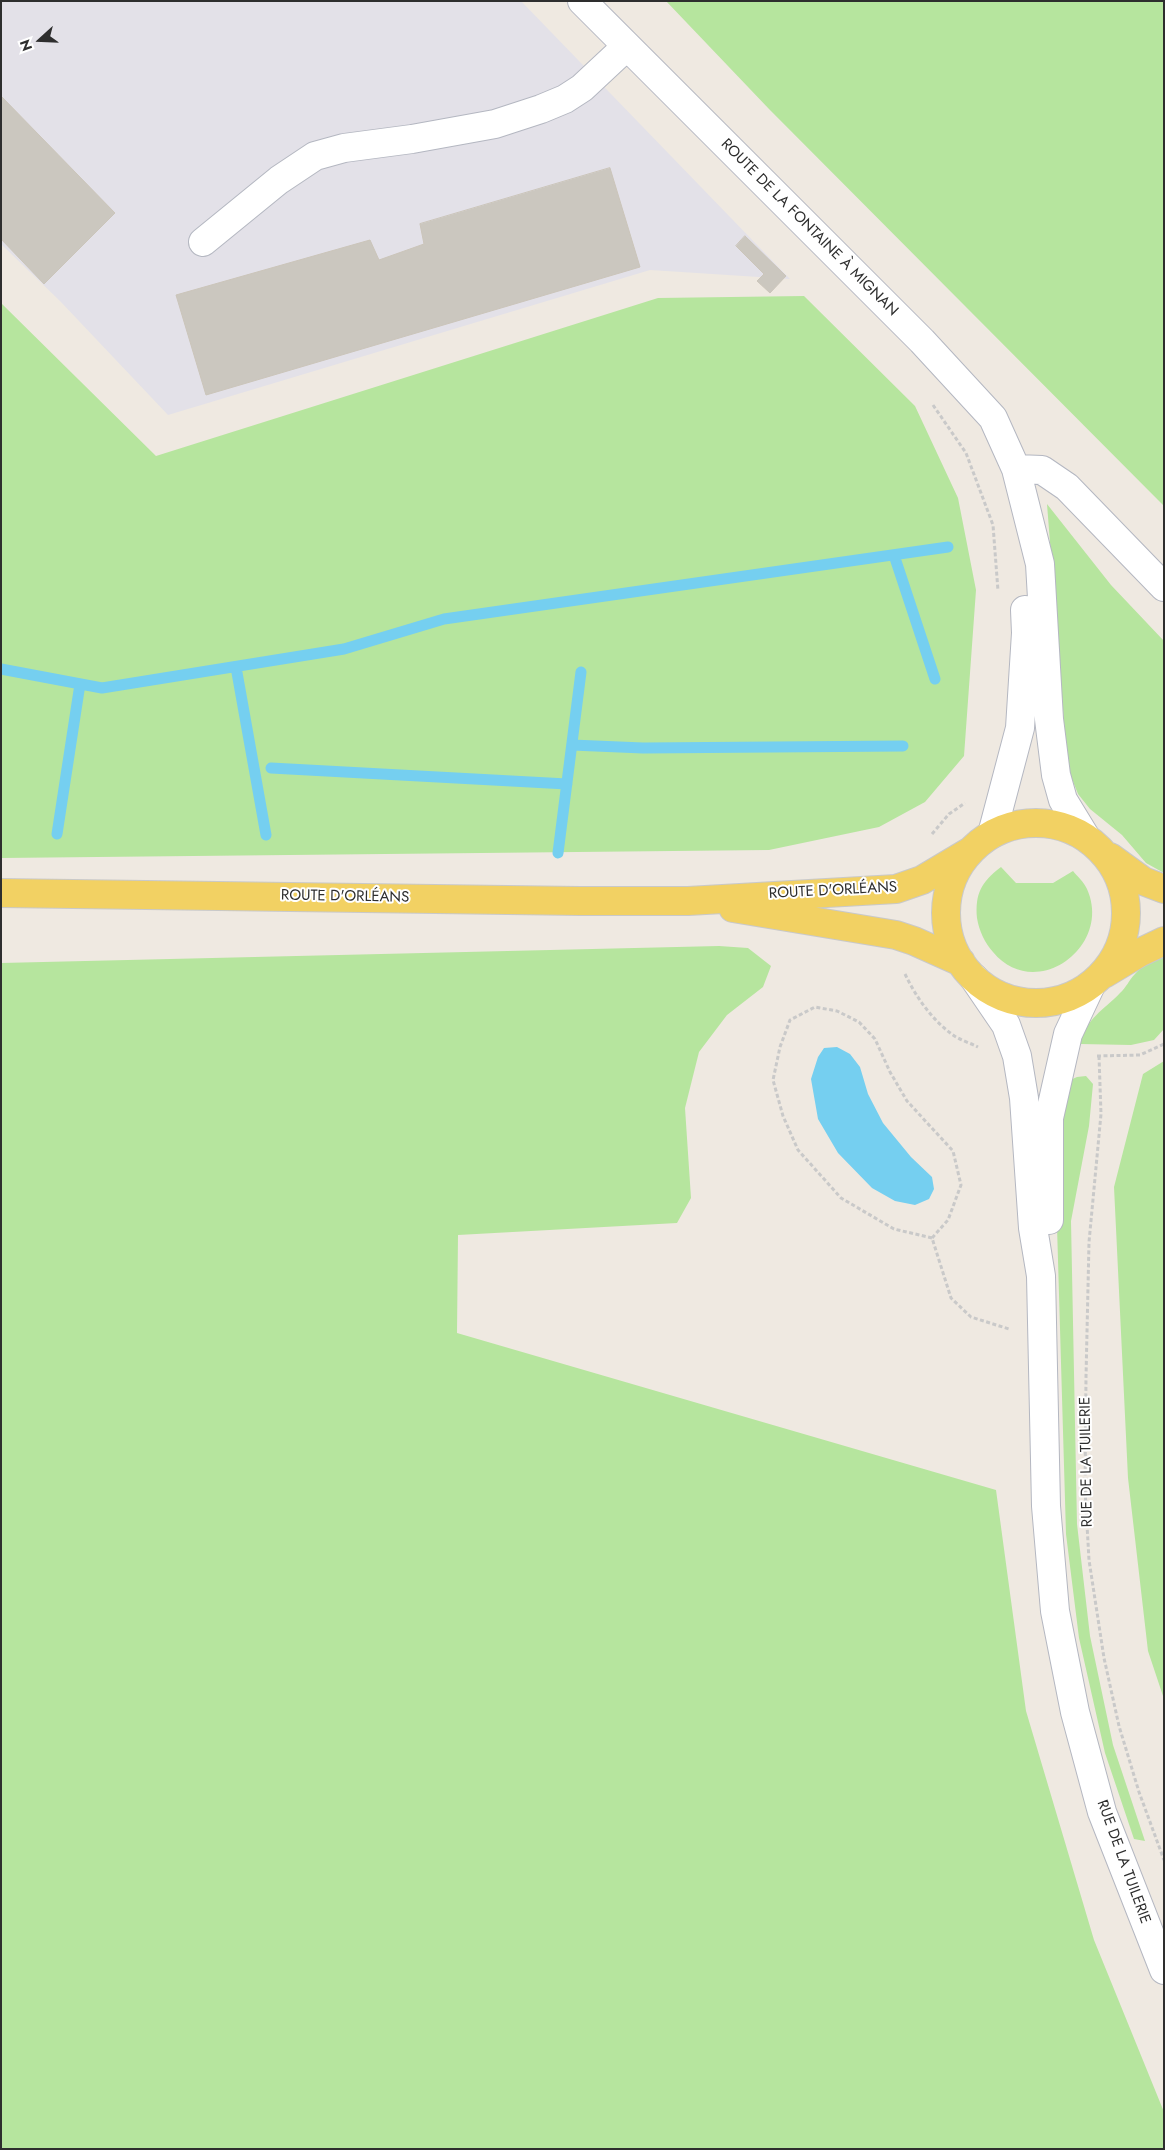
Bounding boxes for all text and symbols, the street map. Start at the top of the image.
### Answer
north arrow [15,15,65,65]
text: N [15,36,37,54]
street label: ROUTE DE LA FONTAINE À MIGNAN [717,136,901,320]
street label: ROUTE D'ORLÉANS [768,879,898,903]
street label: ROUTE D'ORLÉANS [281,887,409,907]
street label: RUE DE LA TUILERIE [1077,1397,1097,1527]
street label: RUE DE LA TUILERIE [1092,1798,1154,1926]

